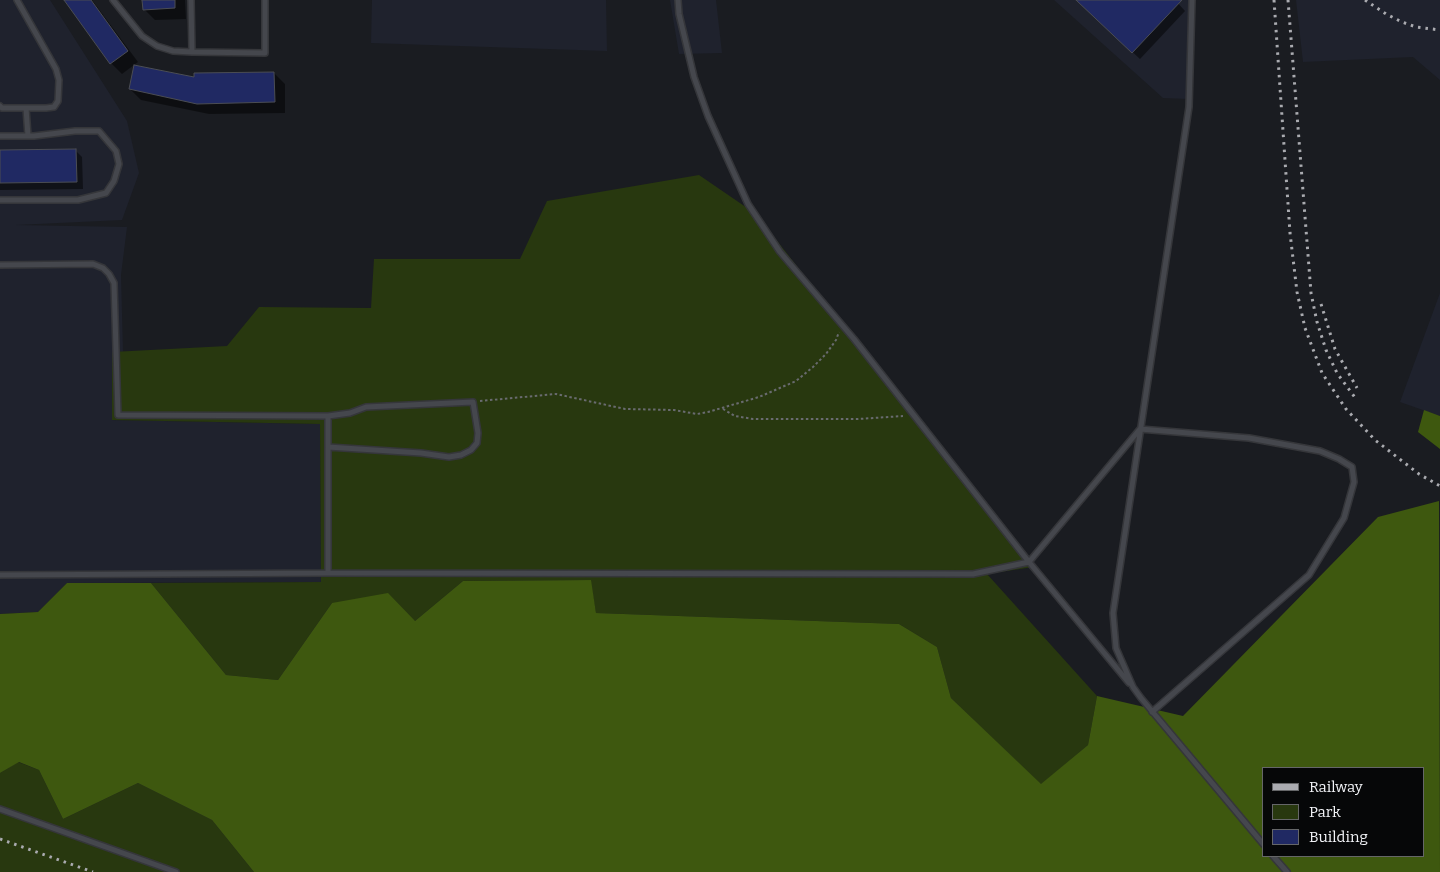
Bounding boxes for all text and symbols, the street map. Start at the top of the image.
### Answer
legend [1262,767,1425,857]
text: Railway [1309,778,1363,796]
text: Park [1309,803,1341,821]
text: Building [1309,828,1368,846]

